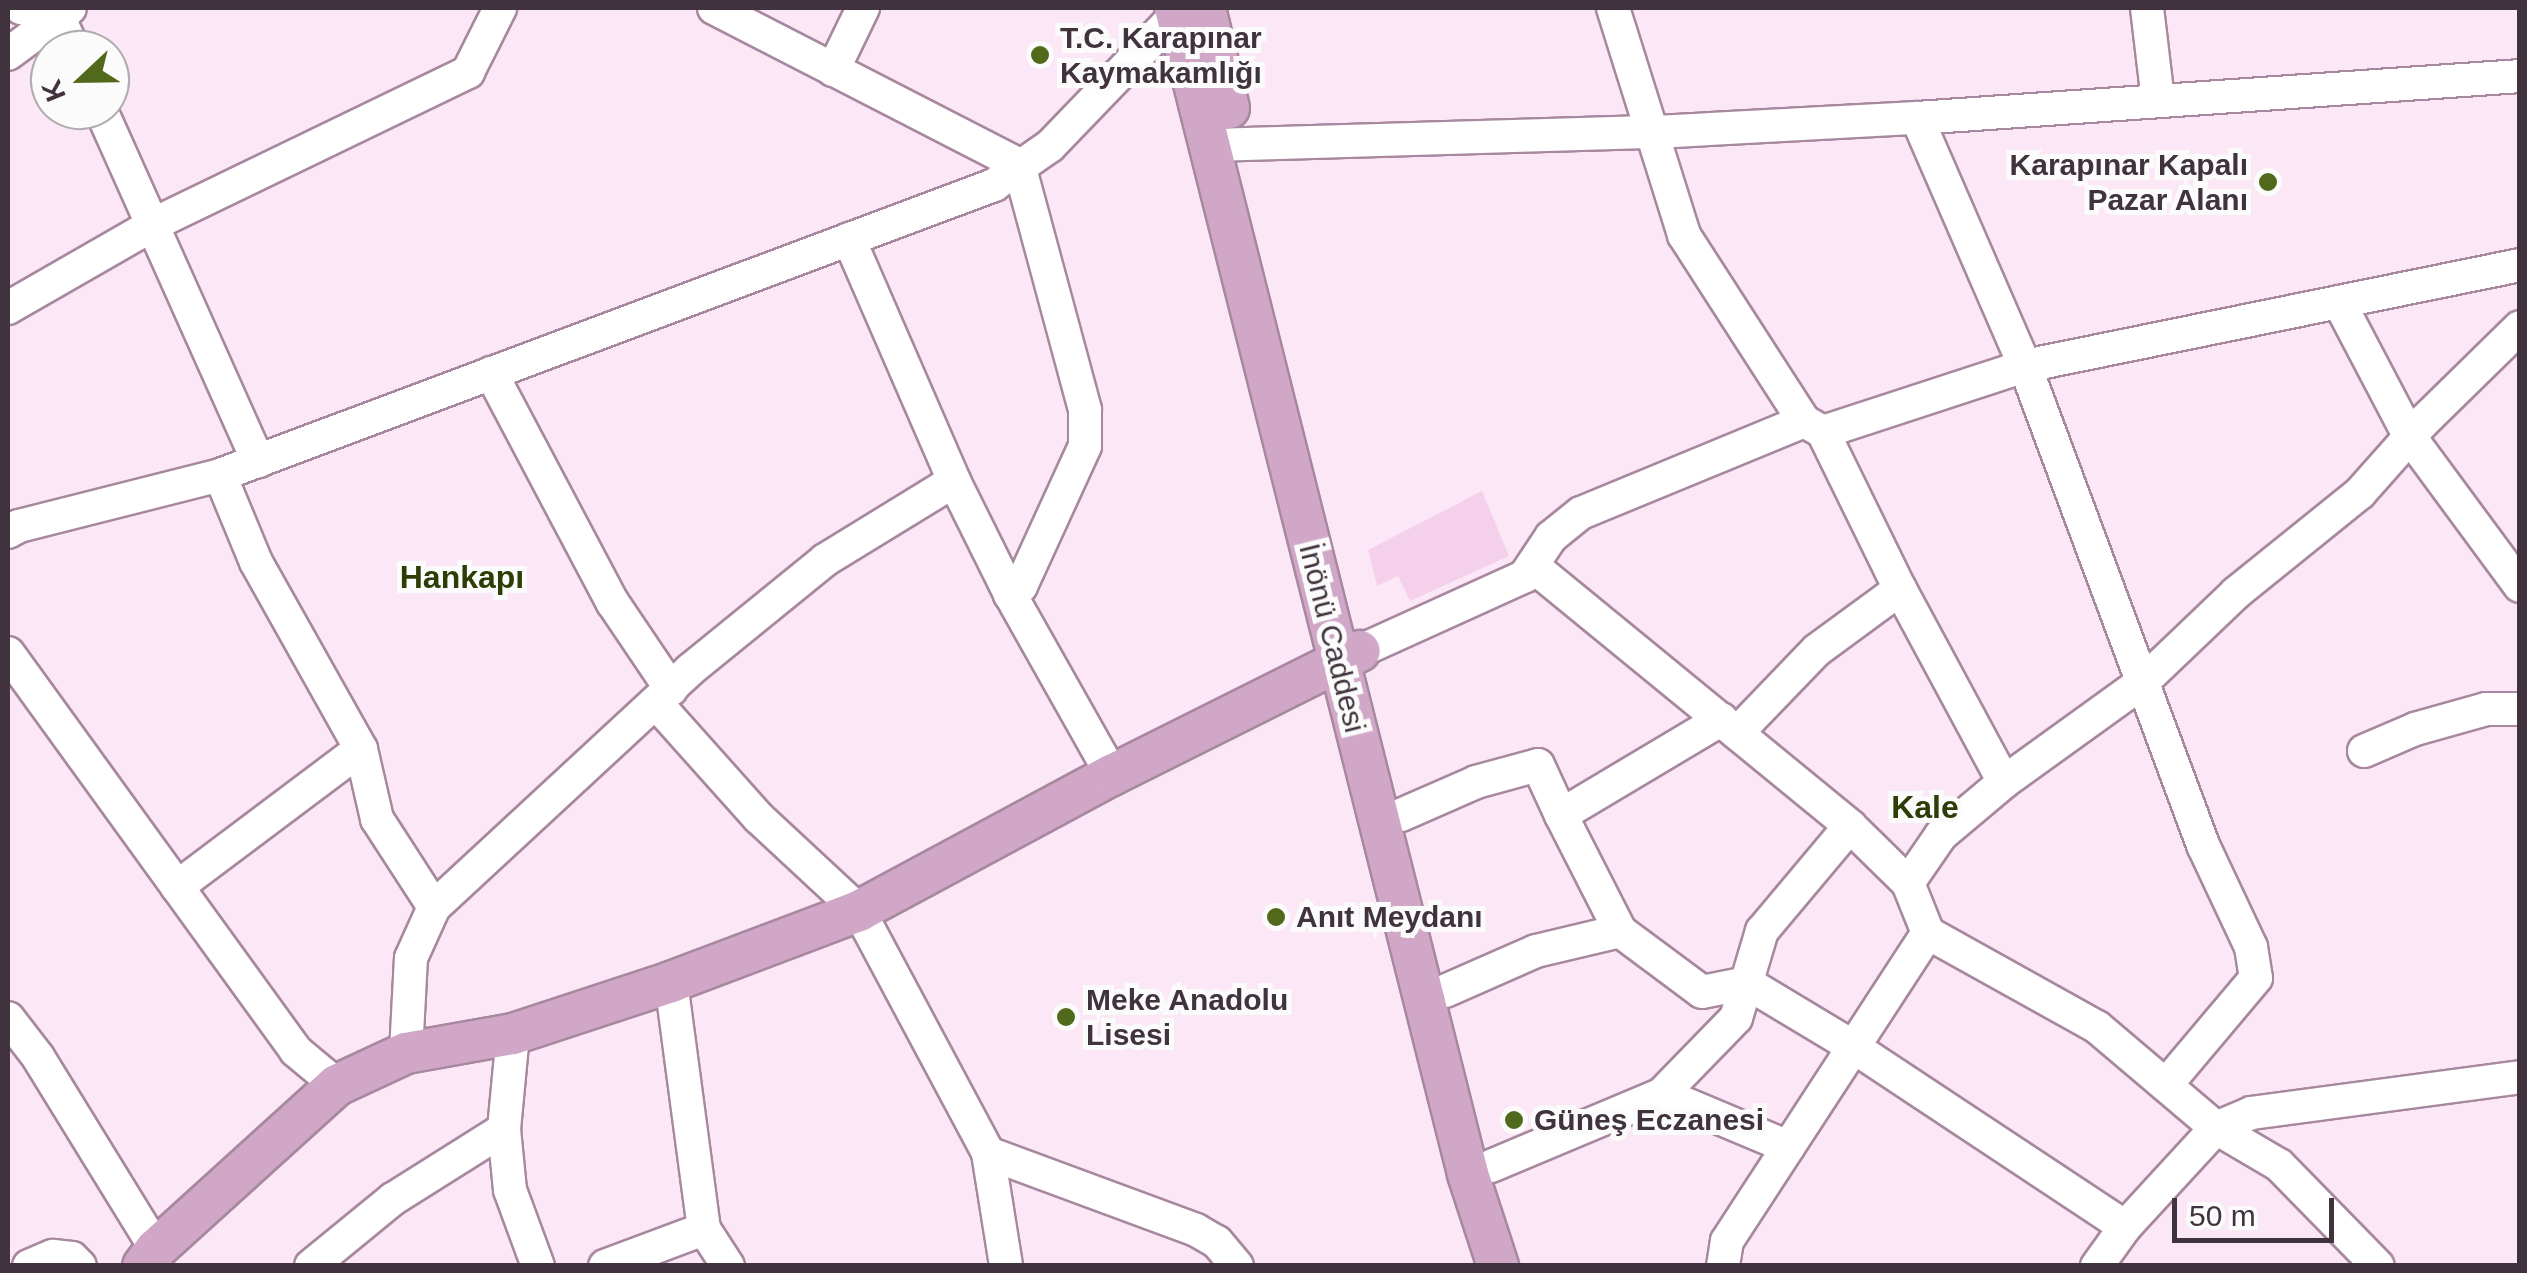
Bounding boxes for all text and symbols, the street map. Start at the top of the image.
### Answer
place label: T.C. Karapınar Kaymakamlığı [1060,20,1262,90]
north arrow [30,30,130,130]
marker: T.C. Karapınar Kaymakamlığı [1029,44,1051,66]
text: K [35,75,72,106]
place label: Karapınar Kapalı Pazar Alanı [2010,147,2248,218]
marker: Karapınar Kapalı Pazar Alanı [2257,171,2279,193]
street label: İnönü Caddesi [1291,540,1373,736]
district label: Hankapı [400,558,524,596]
district label: Kale [1891,788,1959,826]
place label: Anıt Meydanı [1296,899,1483,935]
marker: Anıt Meydanı [1265,906,1287,928]
place label: Meke Anadolu Lisesi [1086,982,1289,1052]
marker: Meke Anadolu Lisesi [1055,1006,1077,1028]
place label: Güneş Eczanesi [1534,1102,1764,1138]
marker: Güneş Eczanesi [1503,1109,1525,1131]
scale bar [2177,1178,2340,1240]
text: 50 m [2189,1199,2256,1232]

